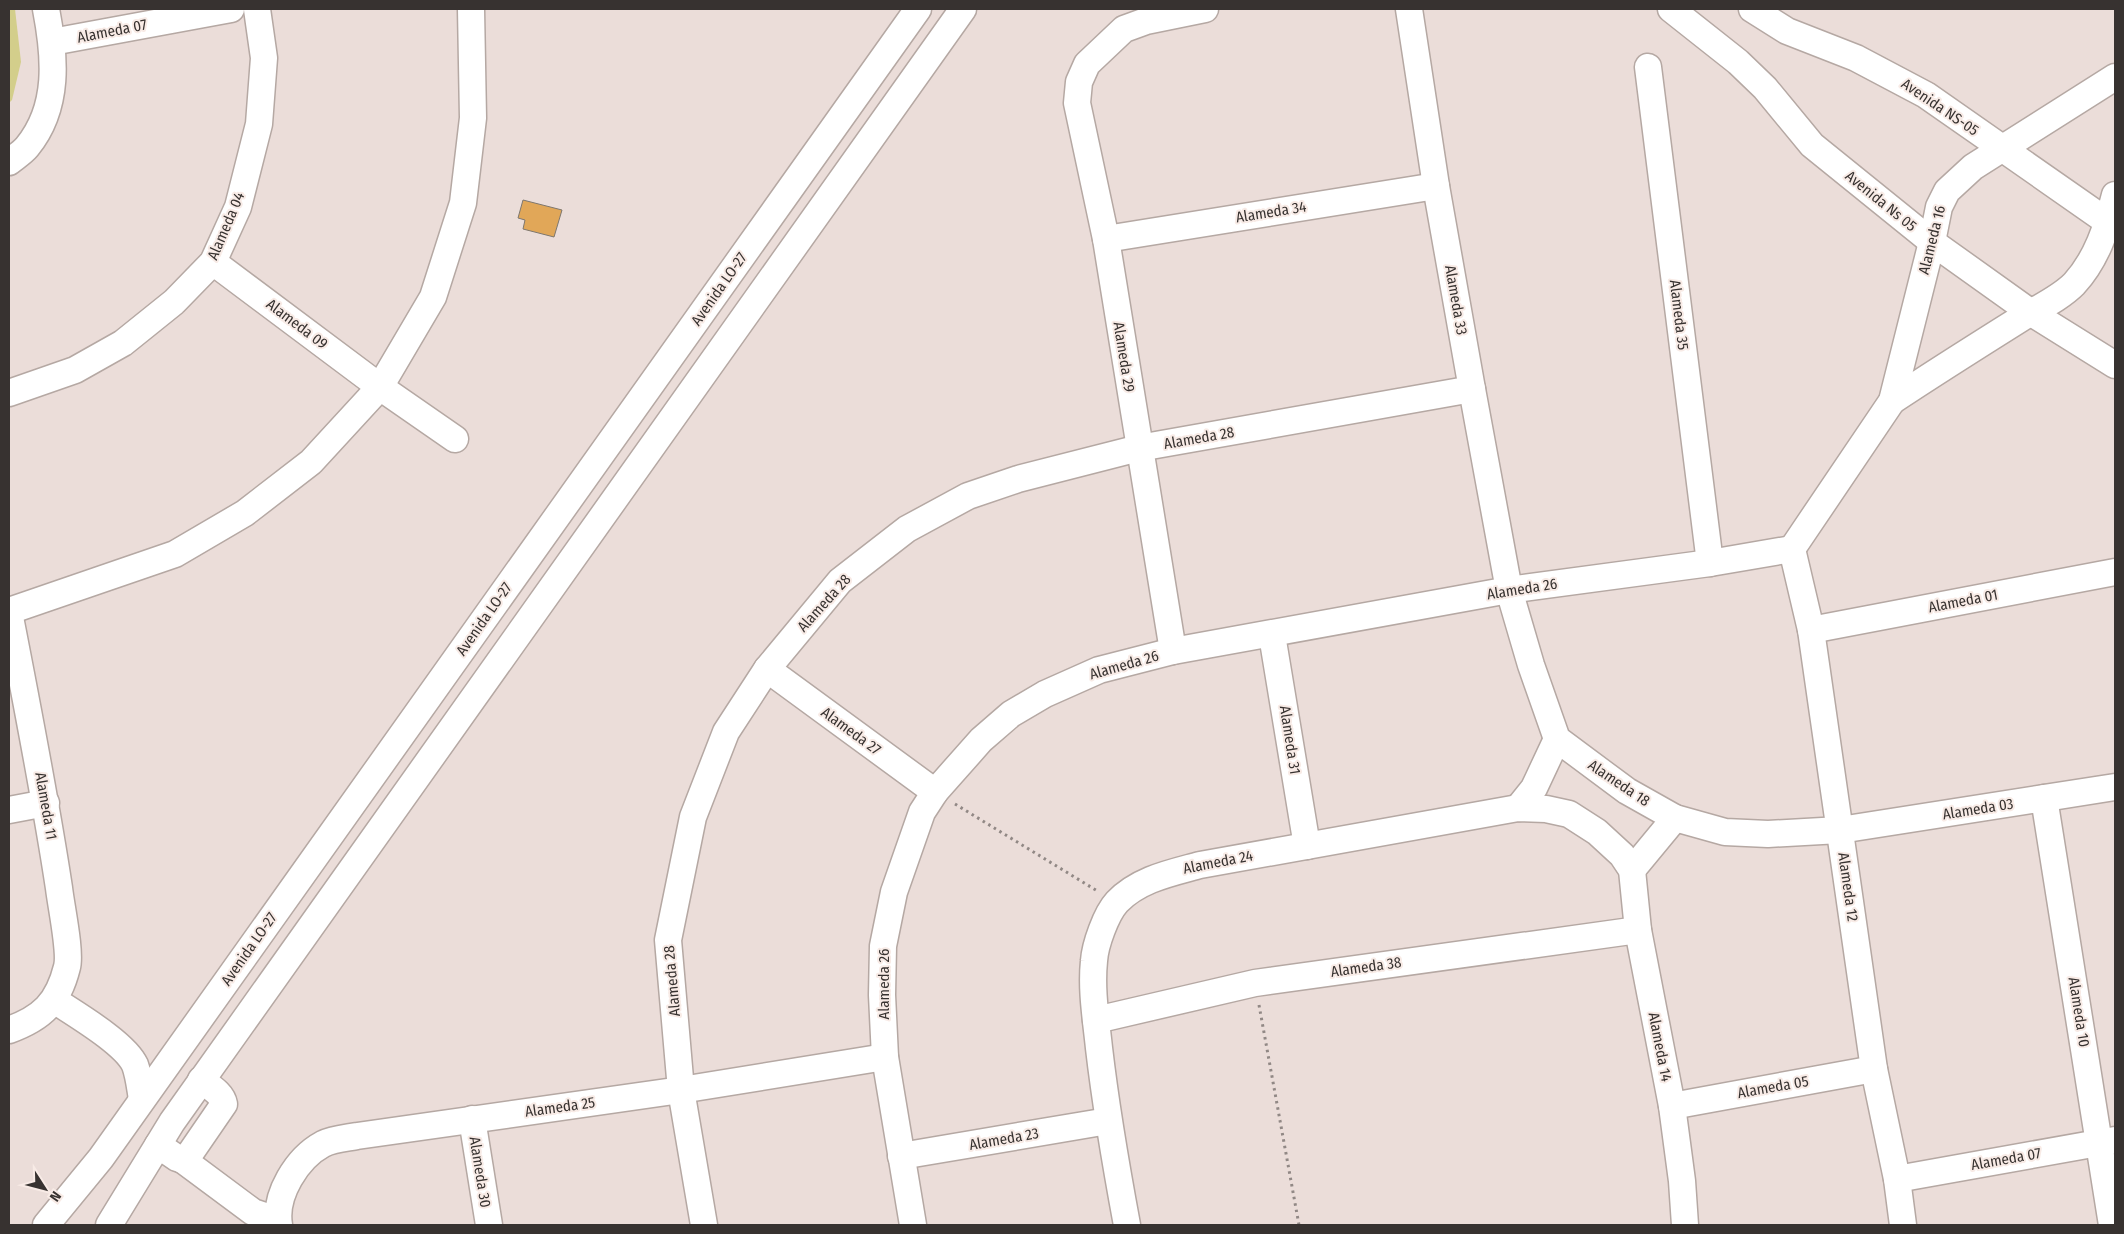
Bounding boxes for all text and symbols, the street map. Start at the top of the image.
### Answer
street label: Alameda 07 [76,15,148,47]
street label: Avenida NS-05 [1898,75,1982,139]
street label: Avenida Ns 05 [1842,167,1920,235]
street label: Alameda 04 [204,189,248,263]
street label: Alameda 34 [1235,198,1307,226]
street label: Alameda 16 [1915,204,1949,276]
street label: Avenida LO-27 [687,249,751,329]
street label: Alameda 33 [1441,264,1471,337]
street label: Alameda 35 [1666,279,1692,351]
street label: Alameda 09 [263,295,331,353]
street label: Alameda 29 [1110,321,1138,393]
street label: Alameda 28 [1162,423,1236,453]
street label: Alameda 28 [794,571,854,635]
street label: Alameda 26 [1486,575,1558,603]
street label: Avenida LO-27 [452,579,516,659]
street label: Alameda 01 [1927,585,1999,617]
street label: Alameda 26 [1087,647,1161,683]
street label: Alameda 27 [818,703,884,759]
street label: Alameda 31 [1276,704,1304,776]
street label: Alameda 18 [1585,756,1653,810]
street label: Alameda 11 [31,771,61,841]
street label: Alameda 03 [1941,794,2015,823]
street label: Alameda 24 [1182,846,1254,878]
street label: Alameda 12 [1834,851,1862,923]
street label: Avenida LO-27 [217,909,281,989]
street label: Alameda 28 [660,945,684,1017]
street label: Alameda 26 [875,948,893,1020]
street label: Alameda 38 [1329,953,1403,981]
street label: Alameda 10 [2065,976,2093,1048]
street label: Alameda 14 [1644,1011,1676,1083]
street label: Alameda 05 [1736,1072,1810,1102]
street label: Alameda 25 [524,1093,596,1121]
street label: Alameda 23 [968,1124,1040,1154]
street label: Alameda 30 [466,1135,494,1209]
street label: Alameda 07 [1970,1144,2042,1174]
north arrow [20,1164,70,1214]
text: N [46,1188,64,1205]

